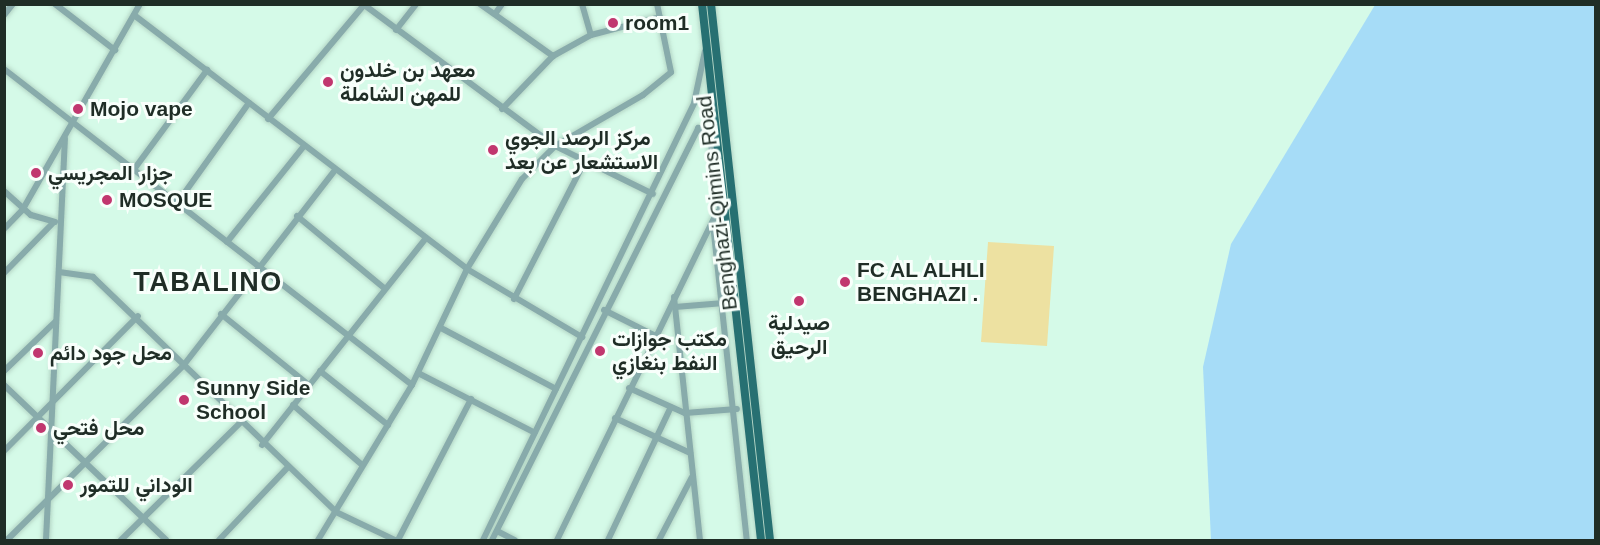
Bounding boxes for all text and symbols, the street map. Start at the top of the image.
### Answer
place label: room1 [625,10,689,36]
marker: room1 [606,16,620,30]
place label: معهد بن خلدون للمهن الشاملة [340,57,475,107]
marker: معهد بن خلدون للمهن الشاملة [321,75,335,89]
street label: Benghazi-Qimins Road [691,94,743,312]
place label: Mojo vape [90,96,193,122]
marker: Mojo vape [71,102,85,116]
place label: مركز الرصد الجوي الاستشعار عن بعد [505,125,658,175]
marker: مركز الرصد الجوي الاستشعار عن بعد [486,143,500,157]
place label: جزار المجريسي [48,160,173,186]
marker: جزار المجريسي [29,166,43,180]
place label: MOSQUE [119,187,212,213]
marker: MOSQUE [100,193,114,207]
place label: FC AL ALHLI BENGHAZI . [857,257,986,307]
district label: TABALINO [133,267,283,299]
marker: FC AL ALHLI BENGHAZI . [838,275,852,289]
marker: صيدلية الرحيق [792,294,806,308]
place label: صيدلية الرحيق [768,310,830,360]
place label: مكتب جوازات النفط بنغازي [612,326,727,376]
place label: محل جود دائم [50,340,172,366]
marker: مكتب جوازات النفط بنغازي [593,344,607,358]
marker: محل جود دائم [31,346,45,360]
place label: Sunny Side School [196,375,310,425]
marker: Sunny Side School [177,393,191,407]
place label: محل فتحي [53,415,144,441]
marker: محل فتحي [34,421,48,435]
place label: الوداني للتمور [80,472,193,498]
marker: الوداني للتمور [61,478,75,492]

